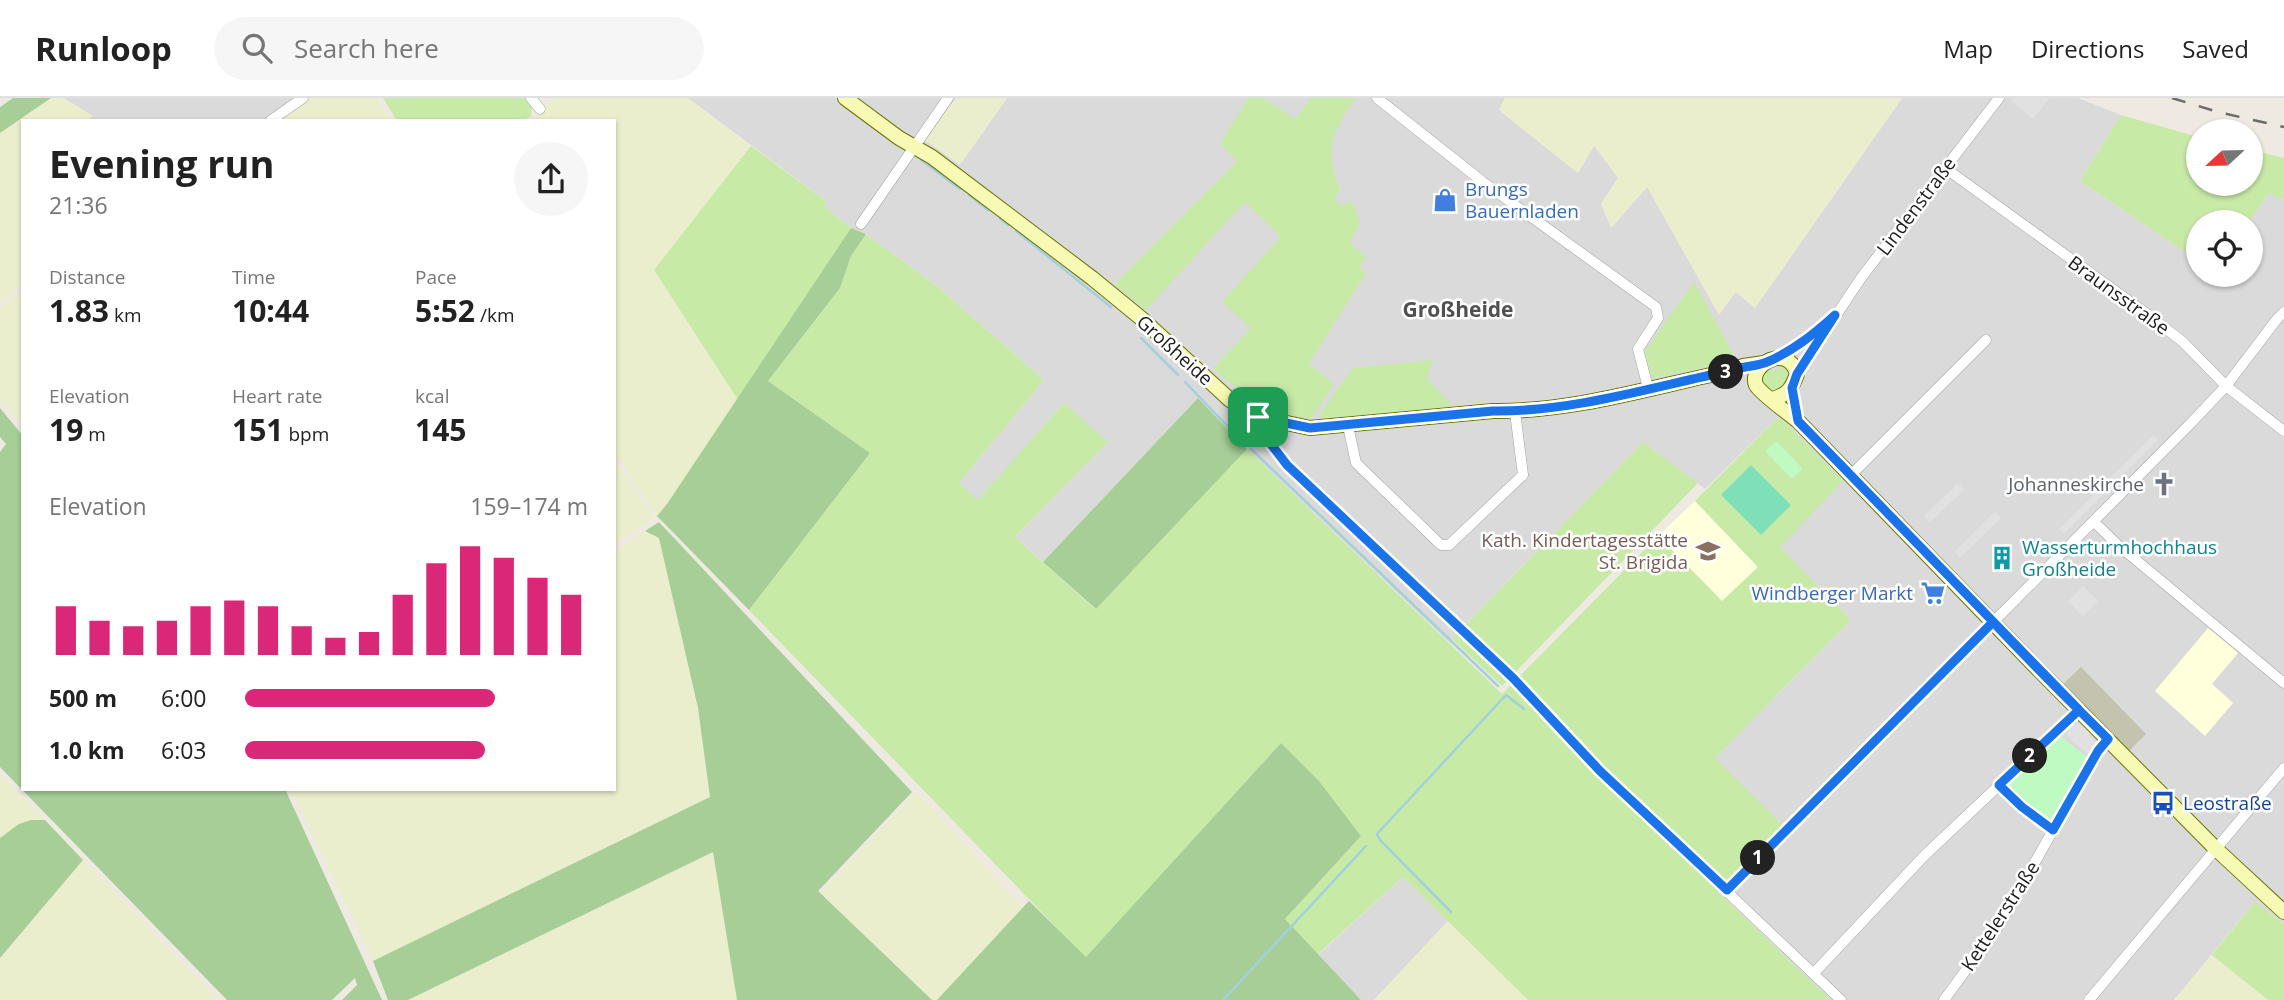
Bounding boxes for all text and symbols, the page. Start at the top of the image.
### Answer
search box [214,17,704,80]
text: Runloop [35,26,172,71]
icon: search [238,29,276,67]
text: Search here [294,30,439,66]
text: Map [1943,32,1993,65]
text: Directions [2031,32,2144,65]
text: Saved [2182,32,2249,65]
north arrow [2186,119,2263,196]
map controls [2186,119,2263,287]
text: Evening run [49,137,274,189]
button: share [514,142,588,216]
street label: Lindenstraße [1870,151,1962,261]
place label: Brungs Bauernladen [1465,176,1579,224]
shop icon: Brungs Bauernladen [1431,186,1459,214]
text: 21:36 [49,189,108,221]
button: locate [2186,210,2263,287]
street label: Braunsstraße [2063,249,2175,341]
text: Distance [49,264,125,290]
text: Time [232,264,276,290]
text: Pace [415,264,457,290]
text: 1.83 [49,290,109,331]
text: 10:44 [232,290,309,331]
text: 5:52 [415,290,475,331]
district label: Großheide [1403,295,1514,323]
text: km [109,302,142,328]
text: /km [475,302,515,328]
street label: Großheide [1131,309,1219,391]
pin: 3 [1708,354,1744,390]
text: 3 [1720,358,1731,384]
text: Elevation [49,383,130,409]
text: Heart rate [232,383,322,409]
text: kcal [415,383,449,409]
pin [1228,387,1288,447]
icon: arrive [1239,398,1277,436]
text: 19 [49,409,83,450]
text: 151 [232,409,283,450]
text: 145 [415,409,466,450]
text: m [83,421,106,447]
text: bpm [283,421,329,447]
church icon: Johanneskirche [2150,470,2178,498]
place label: Johanneskirche [2006,471,2144,497]
text: Elevation [49,490,147,522]
text: 159–174 m [470,490,588,522]
place label: Kath. Kindertagesstätte St. Brigida [1481,527,1688,575]
place label: Wasserturmhochhaus Großheide [2022,534,2217,582]
school or university icon: Kath. Kindertagesstätte St. Brigida [1694,537,1722,565]
building icon: Wasserturmhochhaus Großheide [1988,544,2016,572]
supermarket icon: Windberger Markt [1919,579,1947,607]
place label: Windberger Markt [1751,580,1913,606]
text: 500 m [49,682,117,714]
text: 6:00 [161,682,207,714]
text: 1.0 km [49,734,125,766]
text: 6:03 [161,734,207,766]
pin: 2 [2012,738,2048,774]
text: 2 [2024,742,2035,768]
bus stop icon: Leostraße [2149,789,2177,817]
place label: Leostraße [2183,790,2272,816]
pin: 1 [1740,840,1776,876]
text: 1 [1752,844,1763,870]
street label: Kettelerstraße [1955,856,2045,976]

